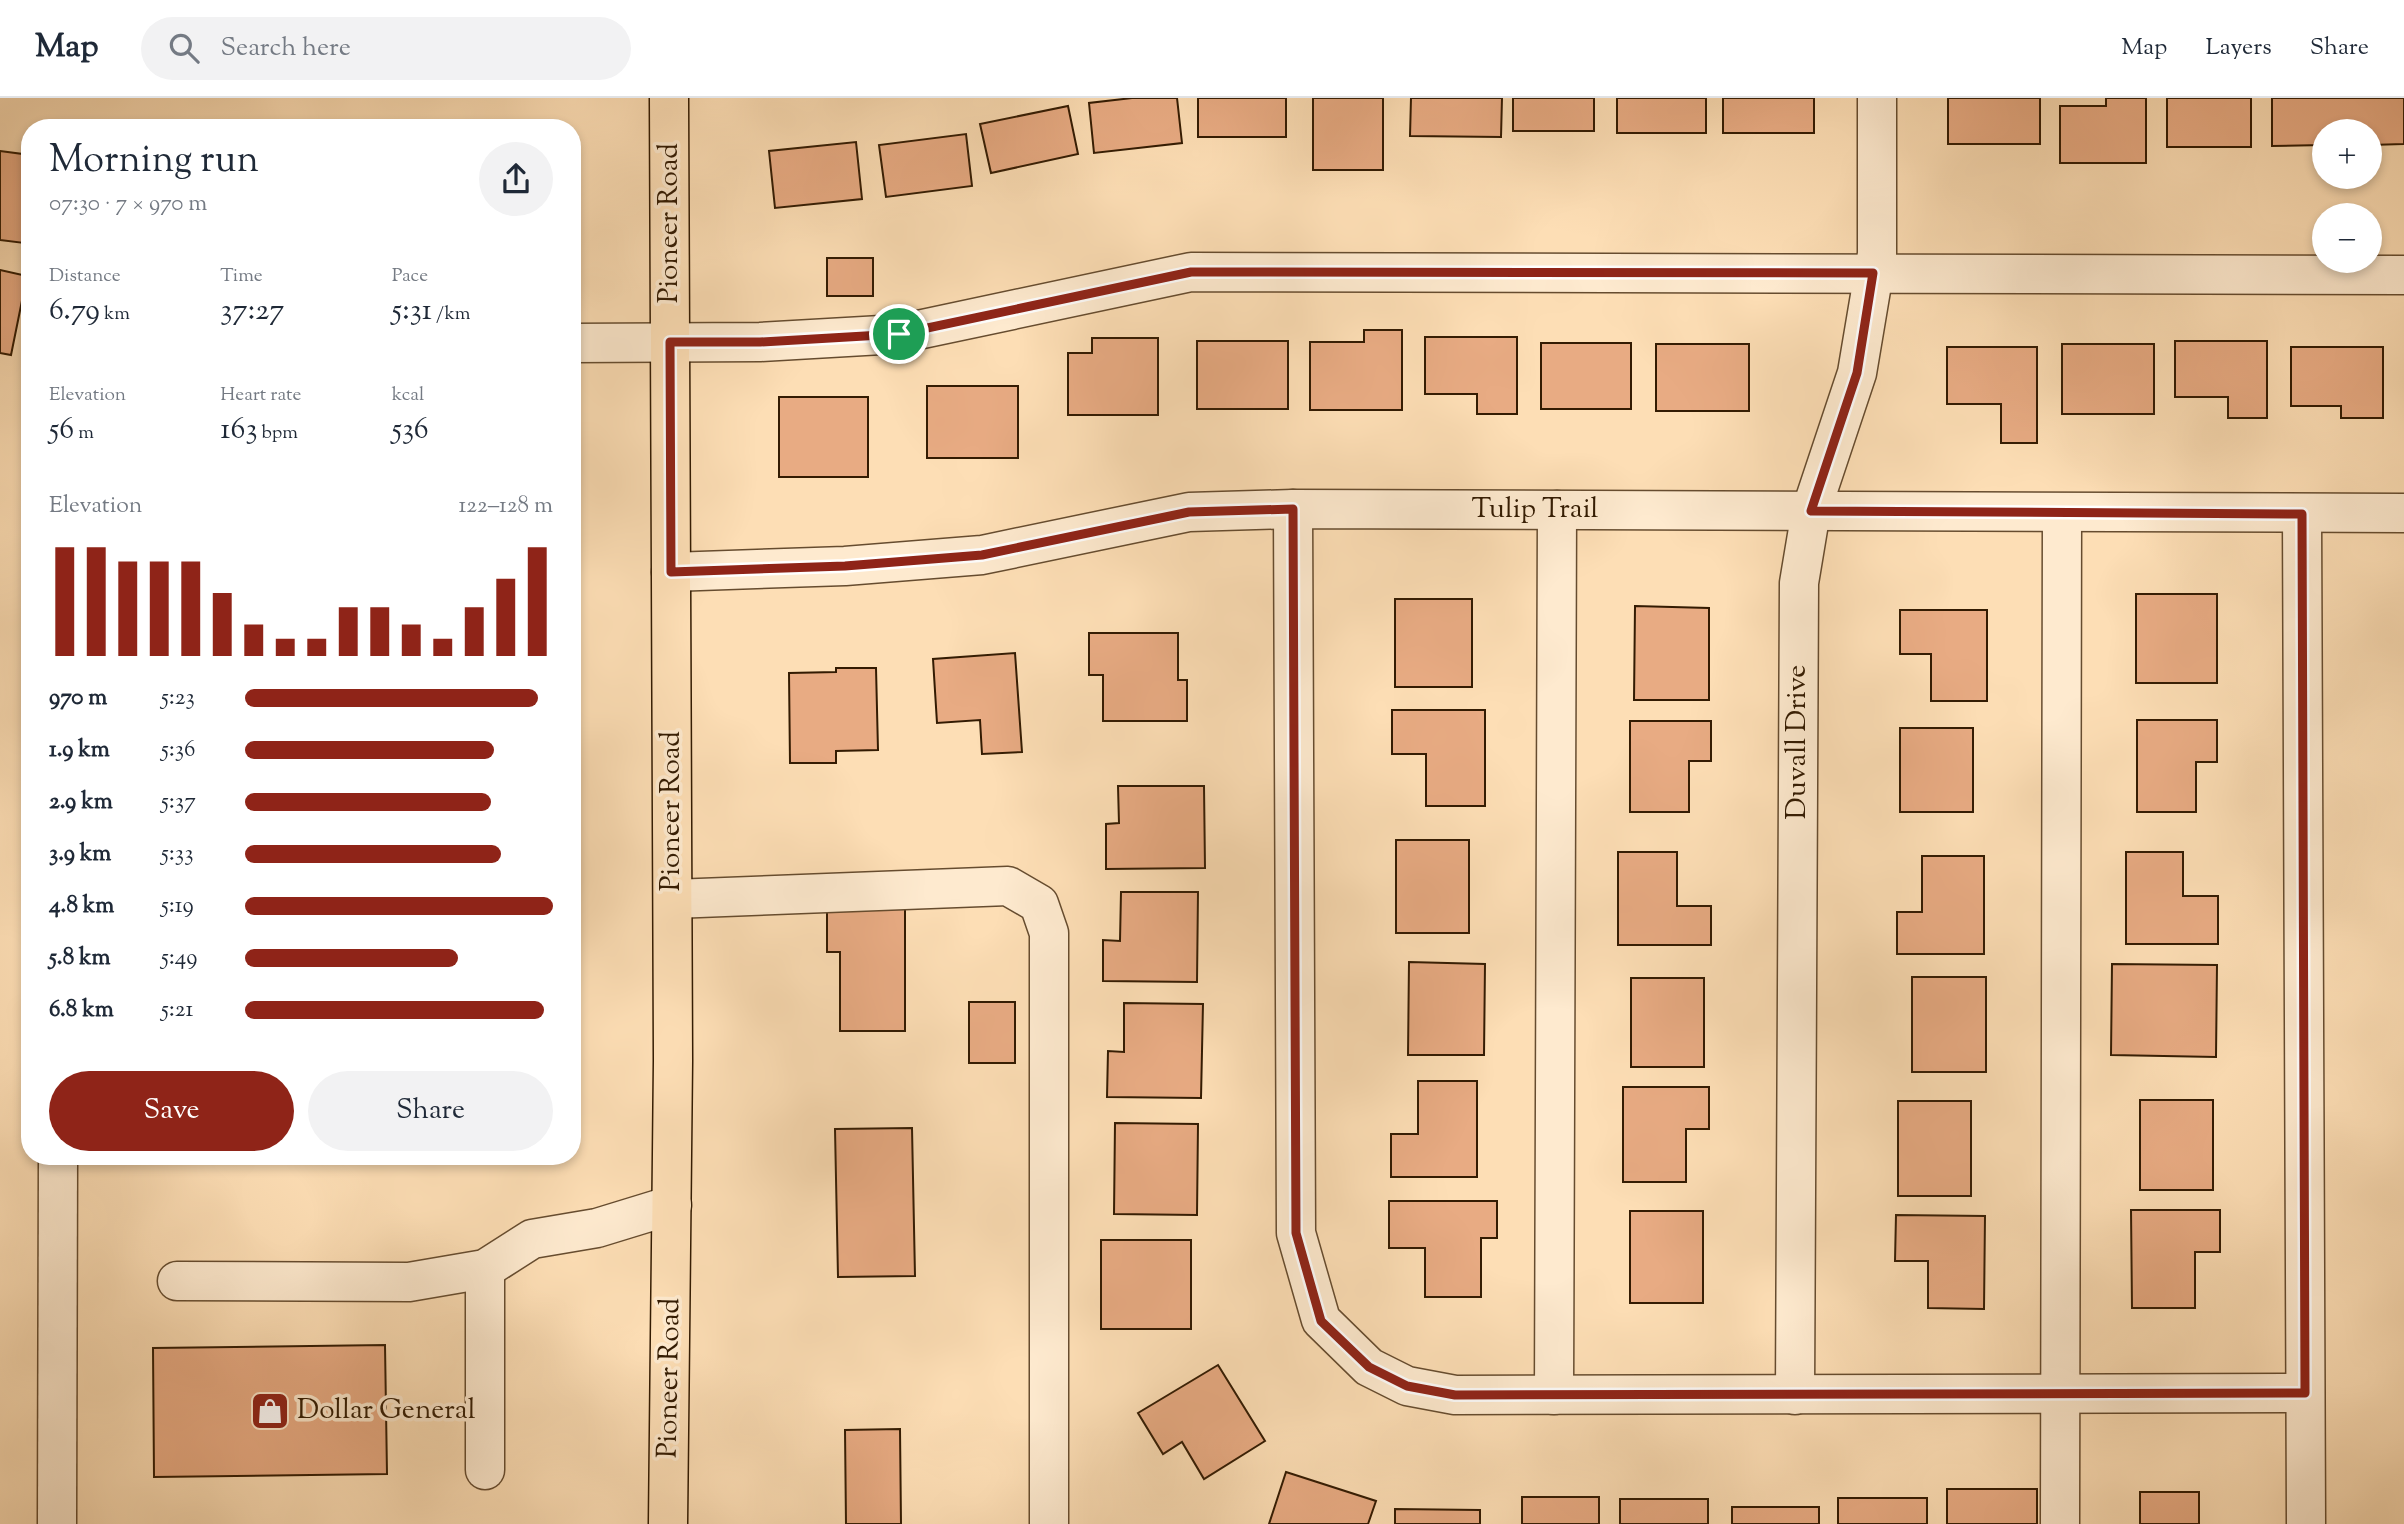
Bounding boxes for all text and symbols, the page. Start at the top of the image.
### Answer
search box [141,17,631,80]
text: Map [35,24,99,72]
icon: search [165,29,203,67]
text: Search here [221,30,351,67]
text: Map [2121,31,2167,65]
text: Layers [2205,31,2272,65]
text: Share [2310,31,2369,65]
map controls [2312,119,2382,273]
button: + [2312,119,2382,189]
text: Morning run [49,135,259,189]
button: share [479,142,553,216]
street label: Pioneer Road [650,143,690,303]
text: 07:30 · 7 × 970 m [49,188,207,221]
button: − [2312,203,2382,273]
text: Distance [49,263,121,290]
text: Time [220,263,263,290]
text: Pace [392,263,428,290]
text: 6.79 [49,290,100,333]
text: 37:27 [220,290,284,333]
text: 5:31 [392,290,432,333]
text: km [100,301,130,328]
text: /km [432,301,470,328]
pin [869,304,929,364]
icon: arrive [880,315,918,353]
text: Elevation [49,382,126,409]
text: Heart rate [220,382,301,409]
text: kcal [392,382,424,409]
text: 56 [49,409,74,452]
text: 163 [220,409,258,452]
text: 536 [392,409,429,452]
text: m [74,420,94,447]
text: bpm [258,420,298,447]
text: Elevation [49,490,142,523]
text: 122–128 m [458,490,553,523]
street label: Tulip Trail [1472,490,1599,530]
street label: Duvall Drive [1778,665,1818,819]
text: 970 m [49,682,107,715]
text: 5:23 [161,682,195,715]
street label: Pioneer Road [652,731,692,891]
text: 1.9 km [49,734,110,767]
text: 5:36 [161,734,195,767]
text: 2.9 km [49,786,113,819]
text: 5:37 [161,786,196,819]
text: 3.9 km [49,838,111,871]
text: 5:33 [161,838,193,871]
text: 4.8 km [49,890,114,923]
text: 5:19 [161,890,194,923]
text: 5.8 km [49,942,111,975]
text: 5:49 [161,942,197,975]
text: 6.8 km [49,994,114,1027]
text: 5:21 [161,994,193,1027]
button: Save [49,1071,294,1151]
button: Share [308,1071,553,1151]
street label: Pioneer Road [649,1297,691,1458]
shop icon: Dollar General [249,1390,291,1432]
place label: Dollar General [297,1391,476,1431]

